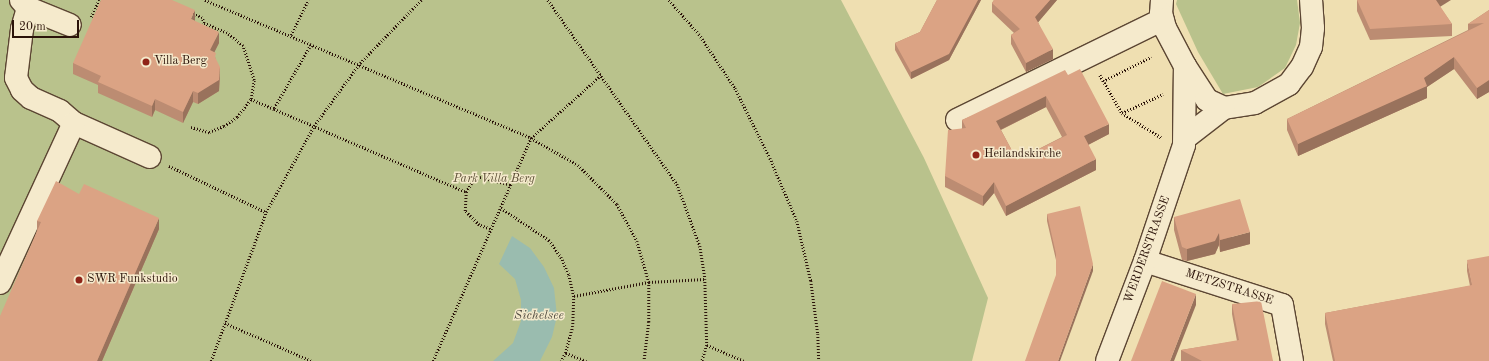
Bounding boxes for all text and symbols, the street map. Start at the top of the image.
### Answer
scale bar [14,12,81,38]
text: 20 m [19,21,46,33]
place label: Villa Berg [154,55,207,69]
marker: Villa Berg [141,57,151,67]
place label: Heilandskirche [984,148,1061,162]
marker: Heilandskirche [971,150,981,160]
park label: Park Villa Berg [453,173,535,187]
street label: WERDERSTRASSE [1122,195,1174,305]
street label: METZSTRASSE [1183,267,1275,309]
place label: SWR Funkstudio [87,273,178,287]
marker: SWR Funkstudio [74,275,84,285]
water label: Sichelsee [514,308,564,324]

